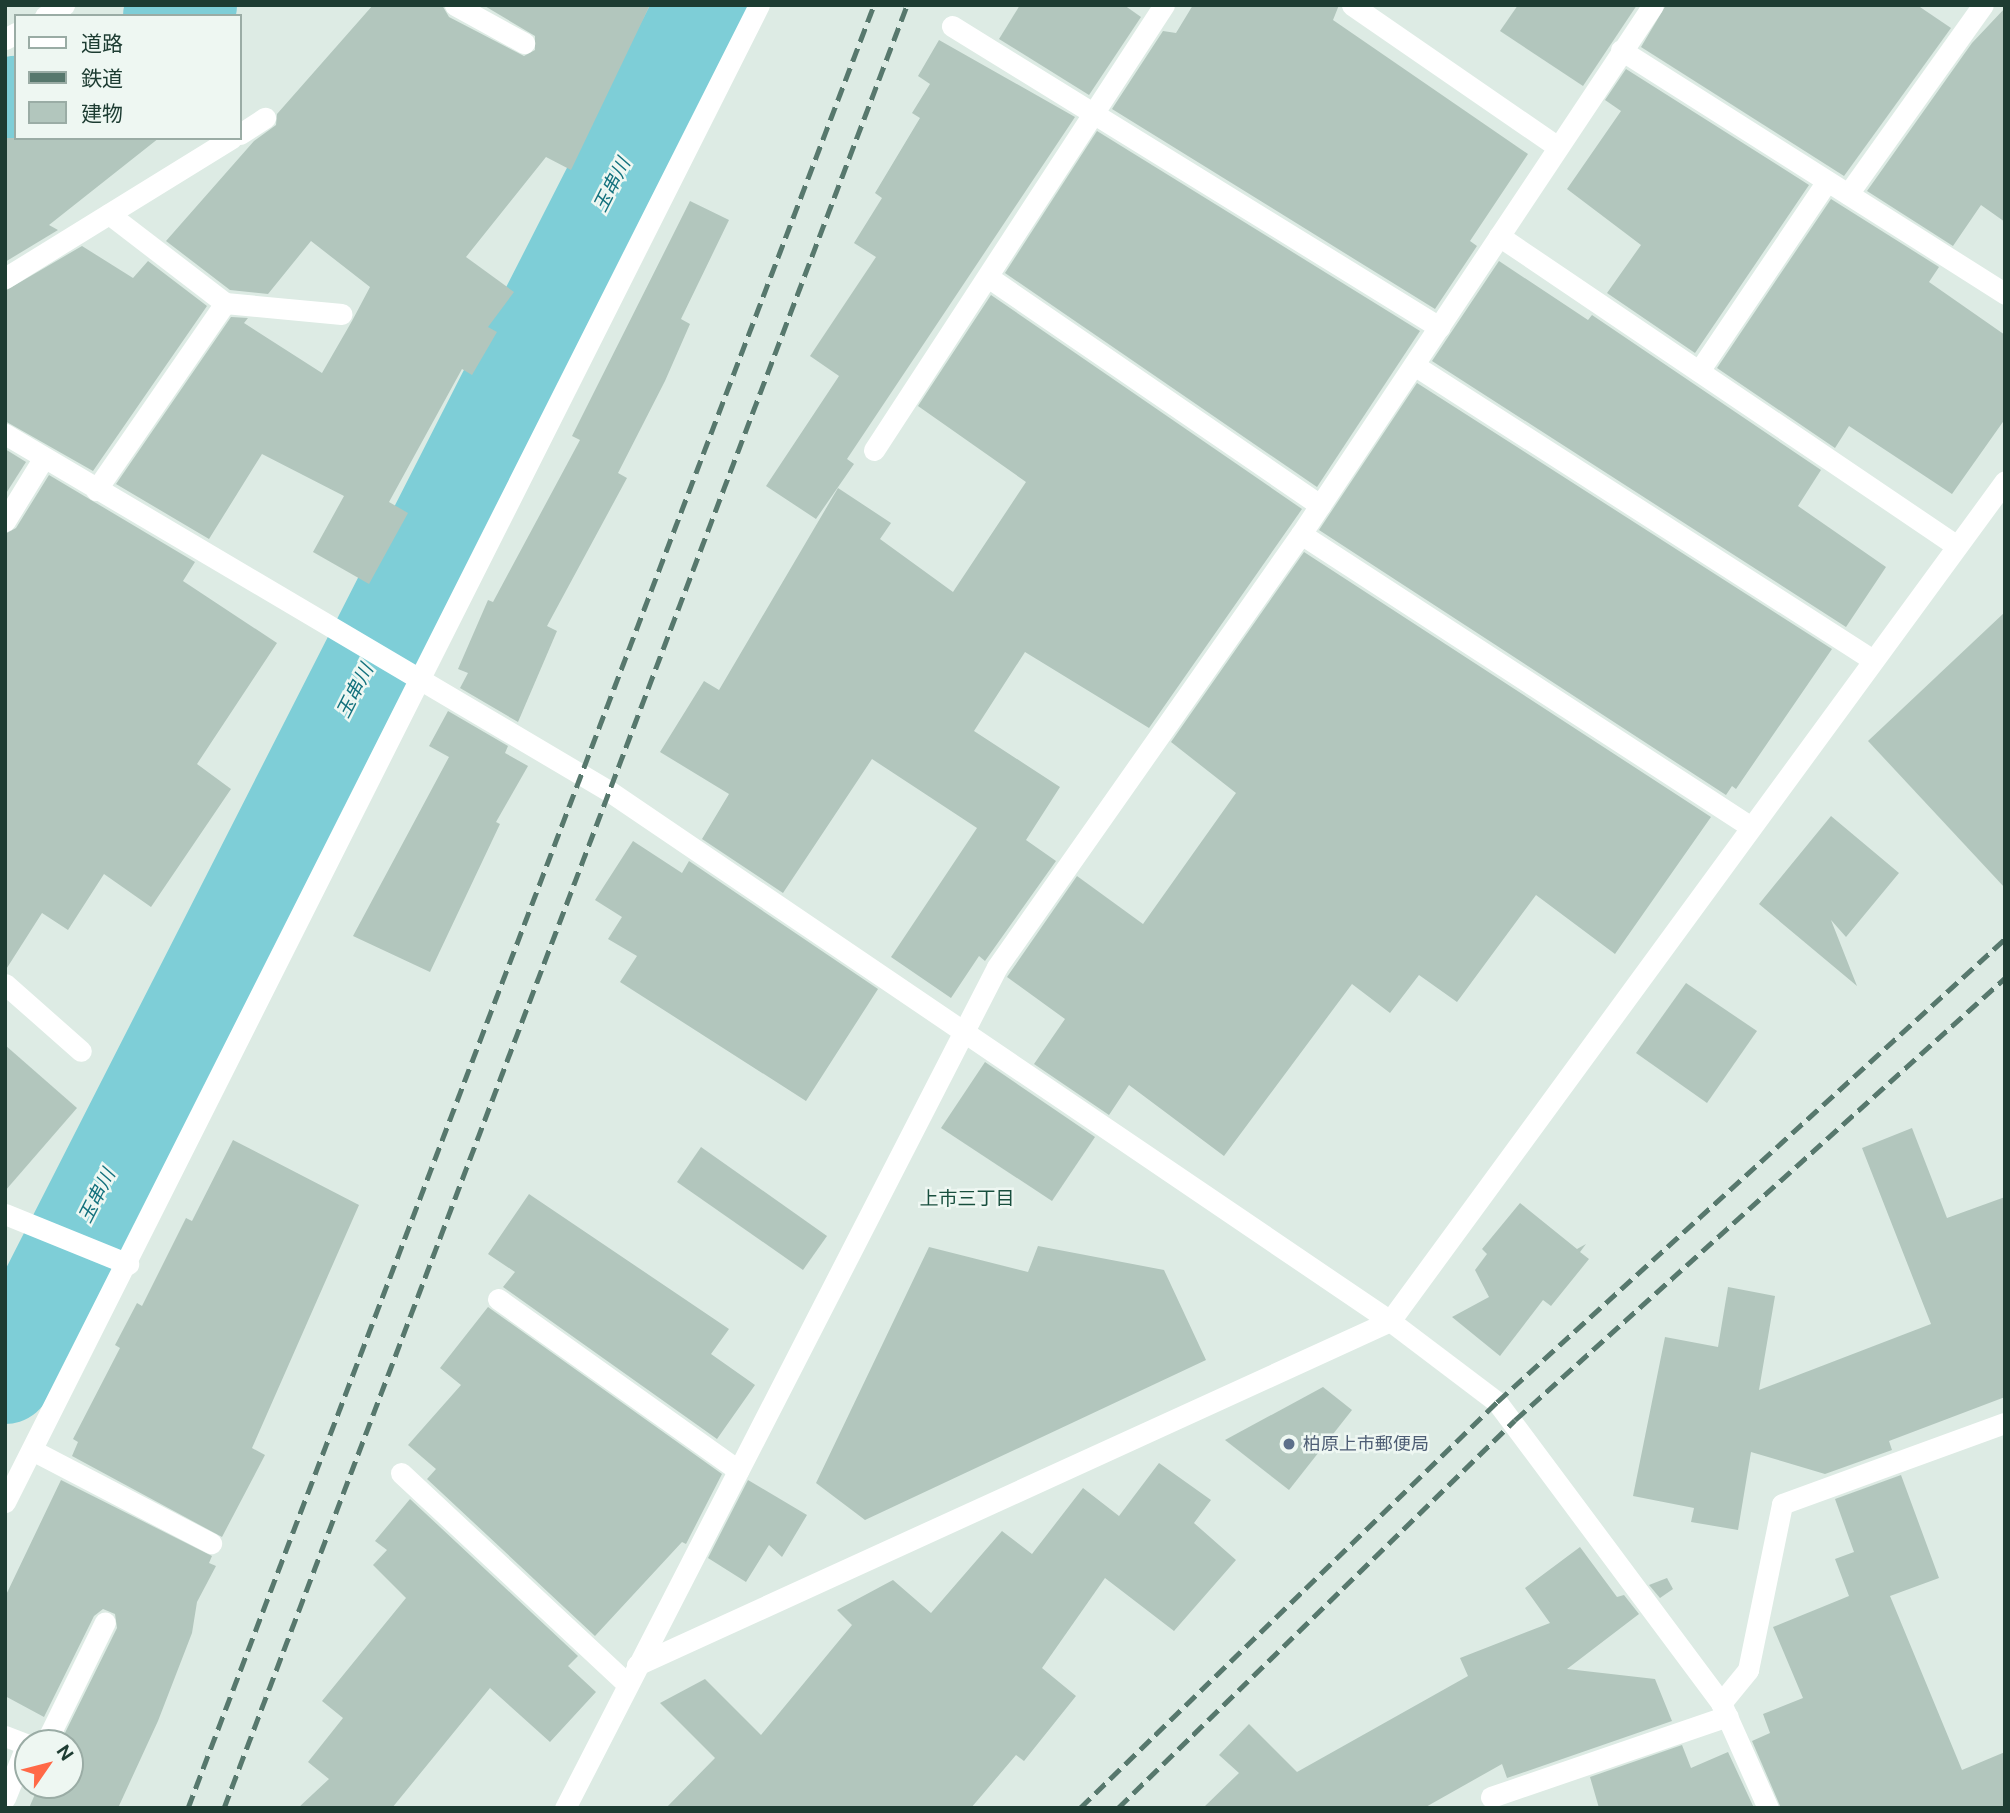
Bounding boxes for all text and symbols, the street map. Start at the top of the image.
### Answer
legend [14,14,242,140]
text: 道路 [81,30,123,58]
text: 鉄道 [81,65,123,93]
text: 建物 [81,100,123,128]
water label: 玉串川 [589,154,635,216]
water label: 玉串川 [332,660,378,722]
water label: 玉串川 [74,1165,120,1227]
district label: 上市三丁目 [920,1188,1014,1210]
place label: 柏原上市郵便局 [1303,1433,1429,1455]
marker: 柏原上市郵便局 [1281,1436,1297,1452]
north arrow [14,1729,84,1799]
text: N [51,1740,79,1766]

